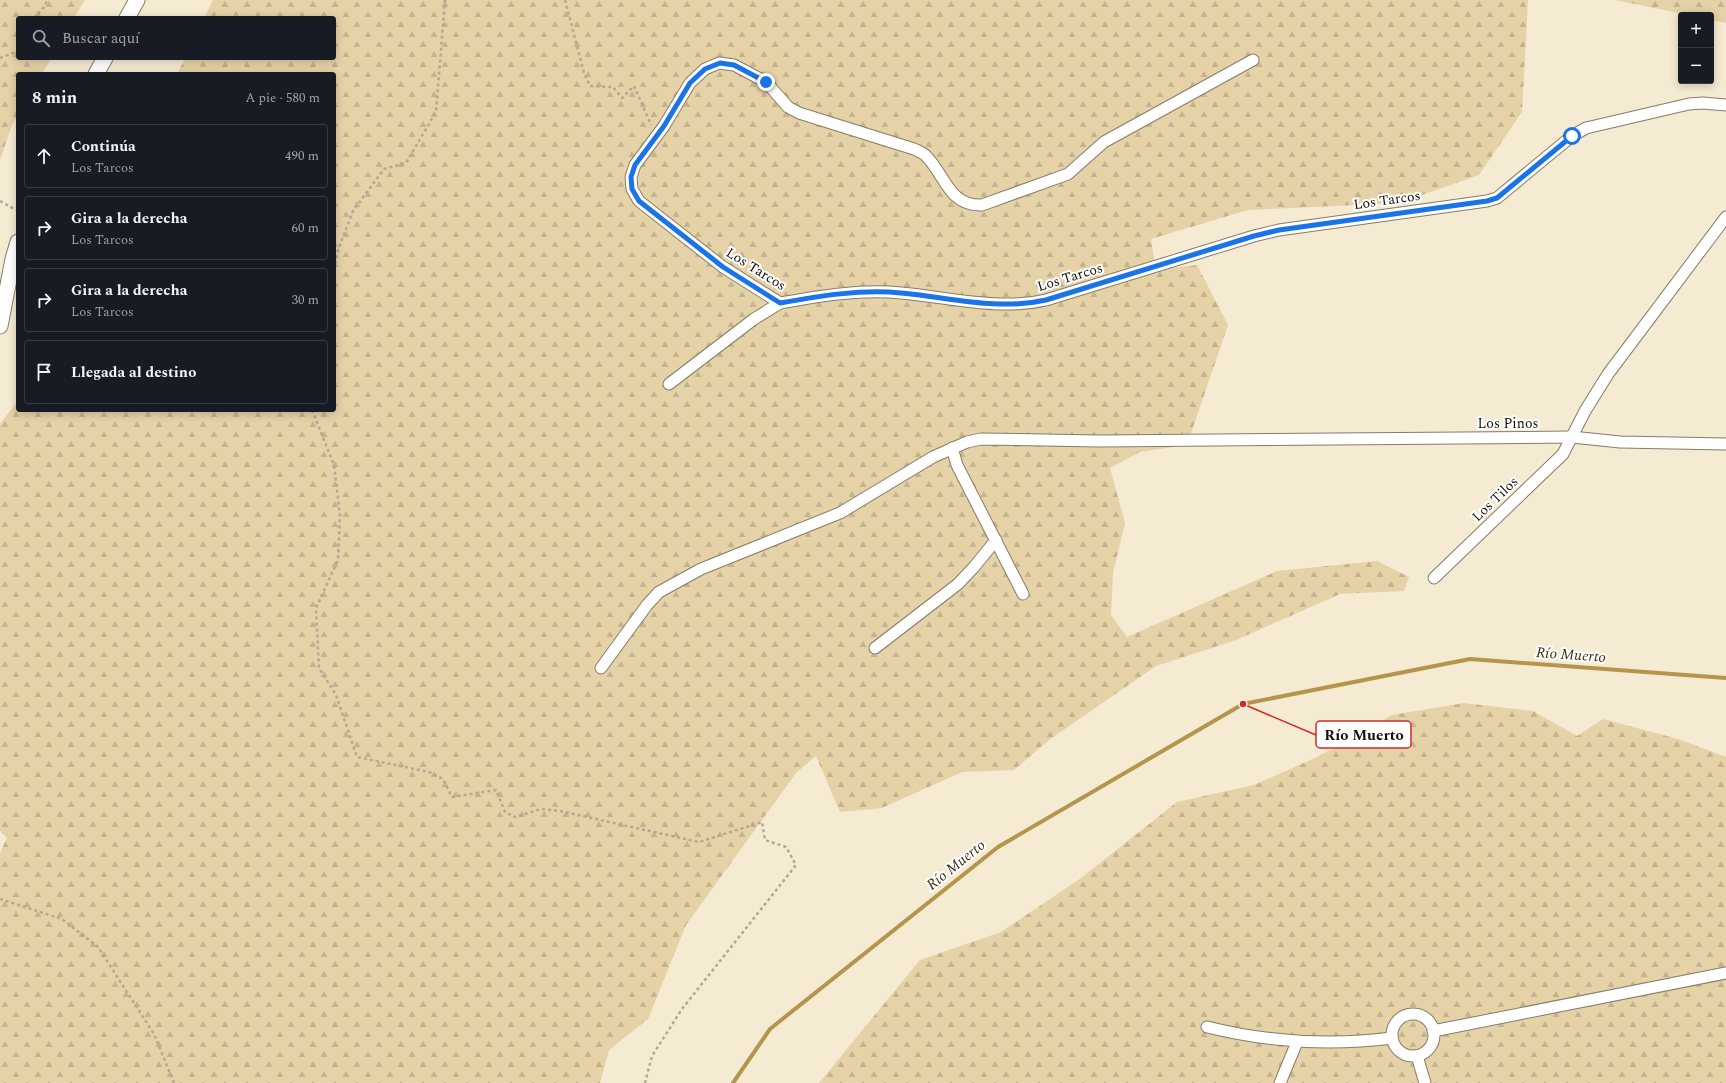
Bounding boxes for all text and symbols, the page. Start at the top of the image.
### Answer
map controls [1678,12,1714,84]
button: + [1678,12,1714,48]
search box [16,16,336,60]
icon: search [30,27,52,49]
text: Buscar aquí [62,27,140,50]
button: − [1678,48,1714,84]
route end [757,73,775,91]
text: 8 min [32,85,77,111]
text: A pie · 580 m [246,88,320,108]
route start [1563,127,1581,145]
text: Continúa [71,135,136,158]
icon: ahead [33,145,55,167]
text: 490 m [285,146,319,166]
text: Los Tarcos [71,158,134,178]
street label: Los Tarcos [1352,185,1422,215]
text: Gira a la derecha [71,207,187,230]
icon: right [33,217,55,239]
text: 60 m [292,218,319,238]
text: Los Tarcos [71,230,134,250]
street label: Los Tarcos [722,242,790,296]
street label: Los Tarcos [1035,257,1105,297]
text: Gira a la derecha [71,279,187,302]
icon: right [33,289,55,311]
text: 30 m [292,290,319,310]
text: Los Tarcos [71,302,134,322]
icon: arrive [33,361,55,383]
text: Llegada al destino [71,361,196,384]
street label: Los Pinos [1477,413,1539,434]
street label: Los Tilos [1467,471,1523,527]
water label: Río Muerto [1535,641,1607,669]
callout: Río Muerto [1316,721,1411,748]
text: Río Muerto [1324,724,1404,747]
water label: Río Muerto [921,834,991,896]

